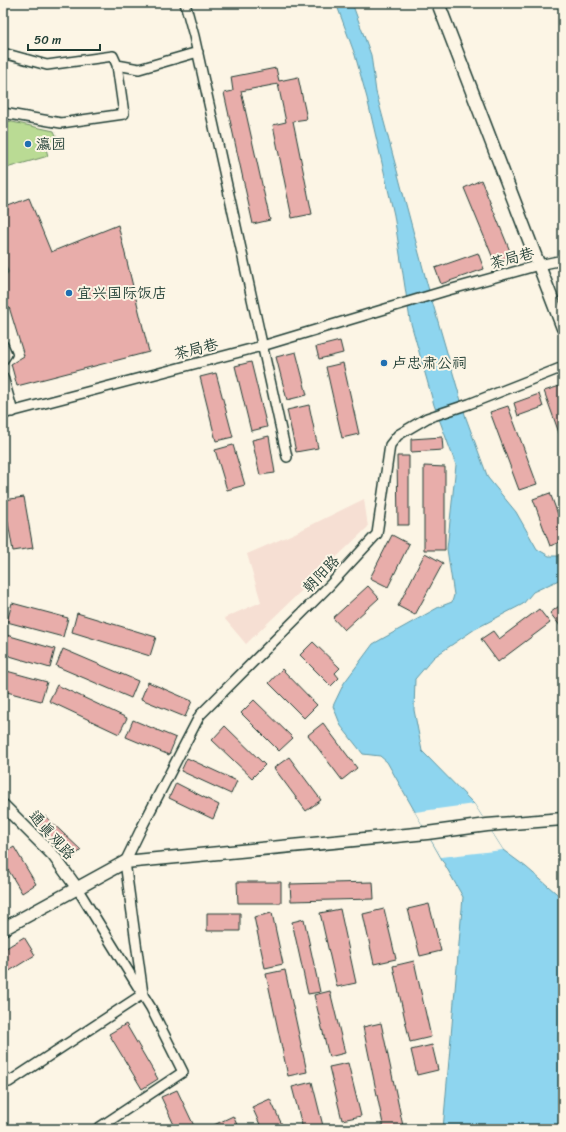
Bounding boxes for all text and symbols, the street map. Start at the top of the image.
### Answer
scale bar [28,26,100,52]
text: 50 m [34,29,61,51]
place label: 瀛园 [36,131,66,157]
marker: 瀛园 [23,139,33,149]
street label: 茶局巷 [487,240,537,276]
place label: 宜兴国际饭店 [77,280,167,306]
marker: 宜兴国际饭店 [64,288,74,298]
street label: 茶局巷 [171,331,221,367]
place label: 卢忠肃公祠 [392,350,467,376]
marker: 卢忠肃公祠 [379,358,389,368]
street label: 朝阳路 [296,549,346,599]
street label: 通真观路 [22,804,82,866]

